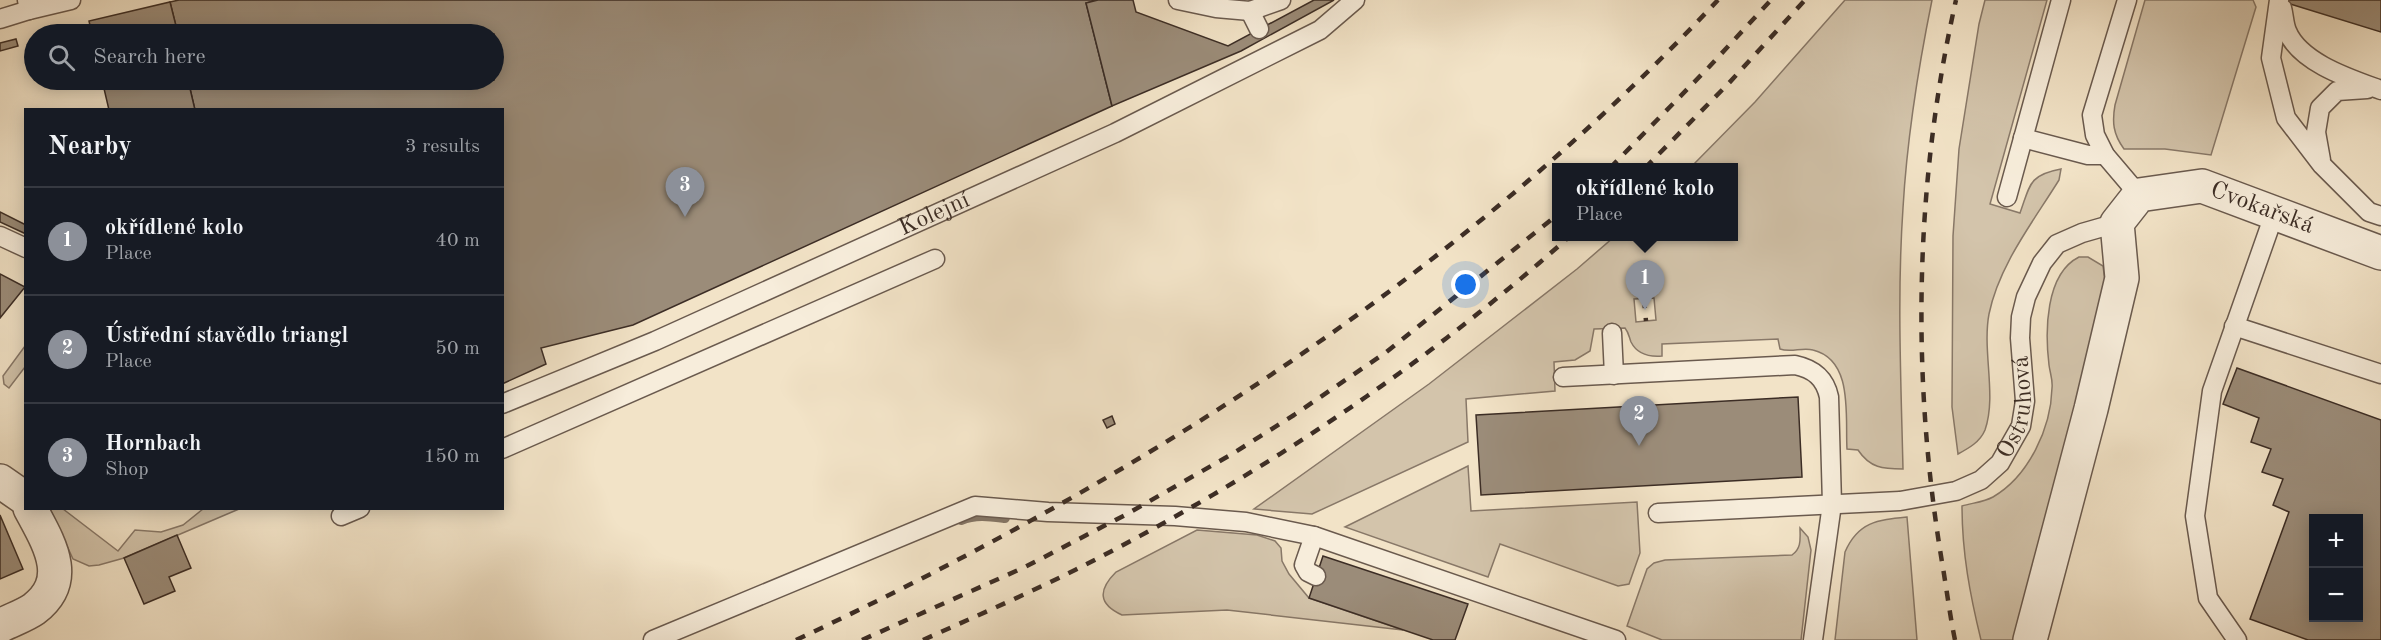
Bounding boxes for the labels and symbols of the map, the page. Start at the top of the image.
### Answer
pin: 3 [666,168,704,217]
street label: Cvokařská [2207,178,2317,239]
street label: Kolejní [895,188,974,241]
pin: 1 [1626,260,1664,310]
your location [1451,270,1480,299]
street label: Ostruhová [1993,355,2037,463]
pin: 2 [1620,396,1658,446]

